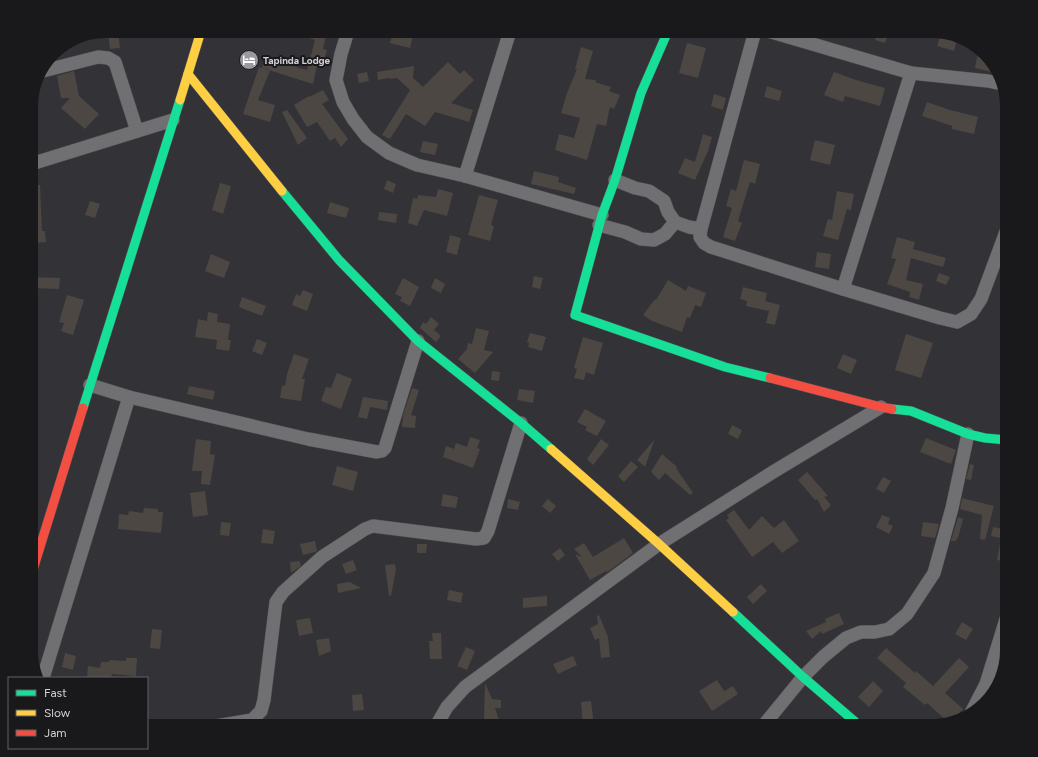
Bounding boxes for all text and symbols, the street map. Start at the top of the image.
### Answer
hotel icon: Tapinda Lodge [238,49,260,71]
place label: Tapinda Lodge [263,54,331,67]
legend [8,677,148,749]
text: Fast [44,686,67,700]
text: Slow [44,706,71,720]
text: Jam [44,726,67,740]

